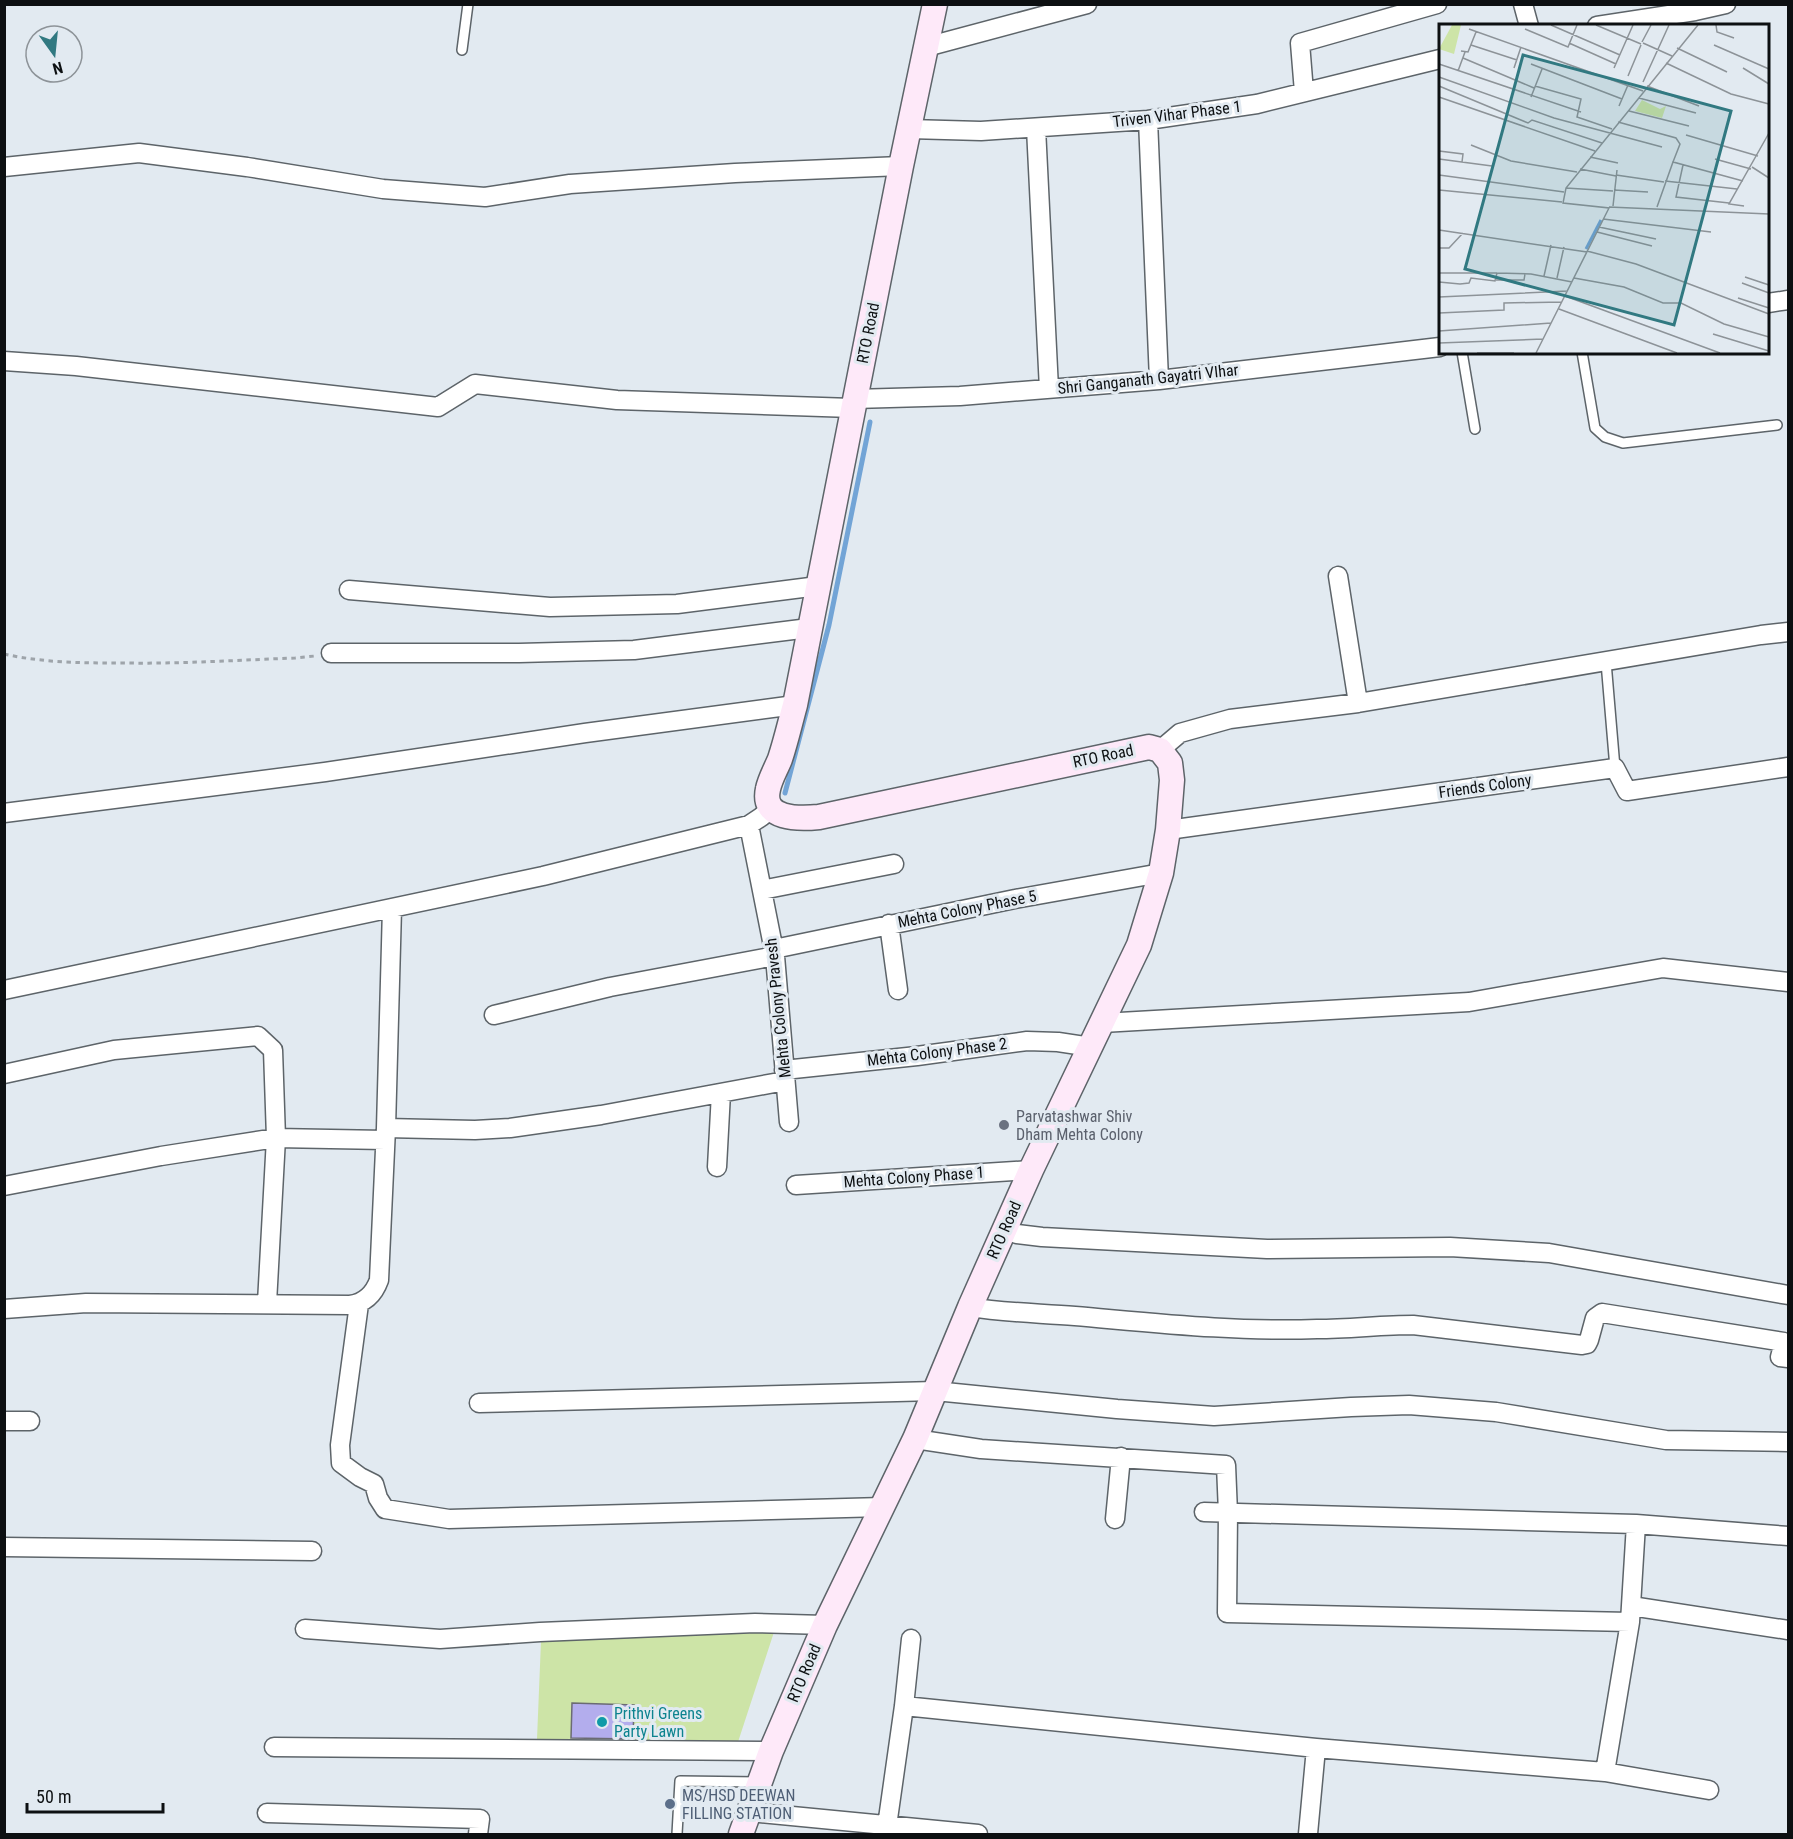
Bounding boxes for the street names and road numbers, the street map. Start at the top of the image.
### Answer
street label: Triven Vihar Phase 1 [1112,97,1242,131]
street label: RTO Road [853,301,883,365]
street label: Shri Ganganath Gayatri VIhar [1057,360,1239,398]
street label: RTO Road [1071,740,1135,772]
street label: Friends Colony [1437,770,1533,802]
street label: Mehta Colony Phase 5 [896,886,1038,932]
street label: Mehta Colony Pravesh [761,937,795,1079]
street label: Mehta Colony Phase 2 [866,1034,1008,1070]
street label: Mehta Colony Phase 1 [843,1163,985,1191]
street label: RTO Road [983,1198,1025,1262]
street label: RTO Road [783,1641,825,1705]

